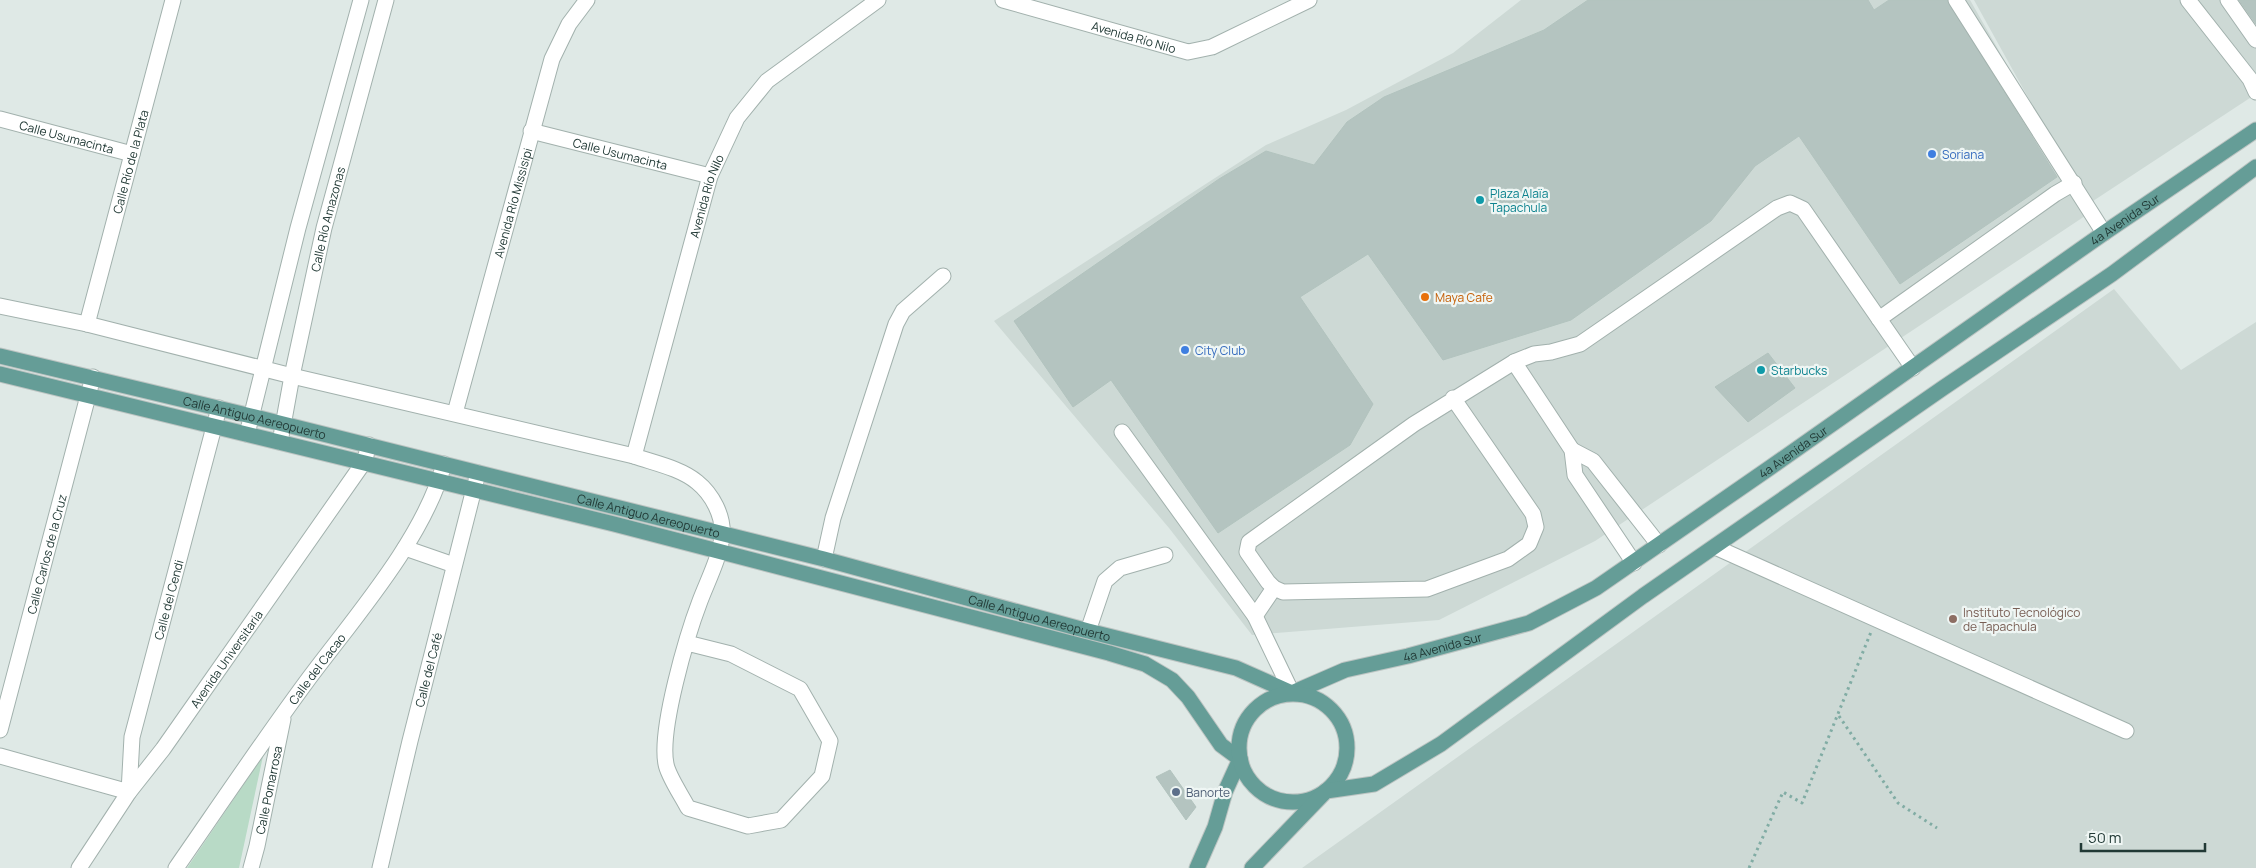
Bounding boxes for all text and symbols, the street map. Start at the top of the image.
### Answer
street label: Avenida Río Nilo [1090,17,1178,57]
street label: Calle Río de la Plata [108,108,152,215]
street label: Calle Usumacinta [18,116,116,157]
street label: Calle Usumacinta [571,133,669,173]
street label: Avenida Río Missisipi [489,146,536,260]
place label: Soriana [1942,146,1984,163]
marker: Soriana [1926,148,1938,160]
street label: Avenida Río Nilo [685,151,728,240]
street label: Calle Río Amazonas [306,165,349,273]
place label: Plaza Alaïa Tapachula [1490,185,1548,216]
street label: 4a Avenida Sur [2086,189,2163,249]
marker: Plaza Alaïa Tapachula [1474,194,1486,206]
place label: Maya Cafe [1435,289,1493,306]
marker: Maya Cafe [1419,291,1431,303]
place label: City Club [1195,342,1245,359]
marker: City Club [1179,344,1191,356]
place label: Starbucks [1771,362,1827,379]
marker: Starbucks [1755,364,1767,376]
street label: Calle Antiguo Aereopuerto [182,392,328,443]
street label: 4a Avenida Sur [1755,421,1831,482]
street label: Calle Antiguo Aereopuerto [576,489,722,541]
street label: Calle Carlos de la Cruz [22,492,70,616]
street label: Calle del Cendi [150,558,187,642]
street label: Calle Antiguo Aereopuerto [966,590,1112,645]
place label: Instituto Tecnológico de Tapachula [1963,604,2080,635]
street label: Avenida Universitaria [186,606,266,711]
marker: Instituto Tecnológico de Tapachula [1947,613,1959,625]
street label: 4a Avenida Sur [1401,628,1484,665]
street label: Calle del Cacao [284,630,349,708]
street label: Calle del Café [410,631,446,709]
street label: Calle Pomarrosa [251,744,286,836]
place label: Banorte [1186,784,1230,801]
marker: Banorte [1170,786,1182,798]
scale bar [2081,820,2205,852]
text: 50 m [2088,827,2122,848]

